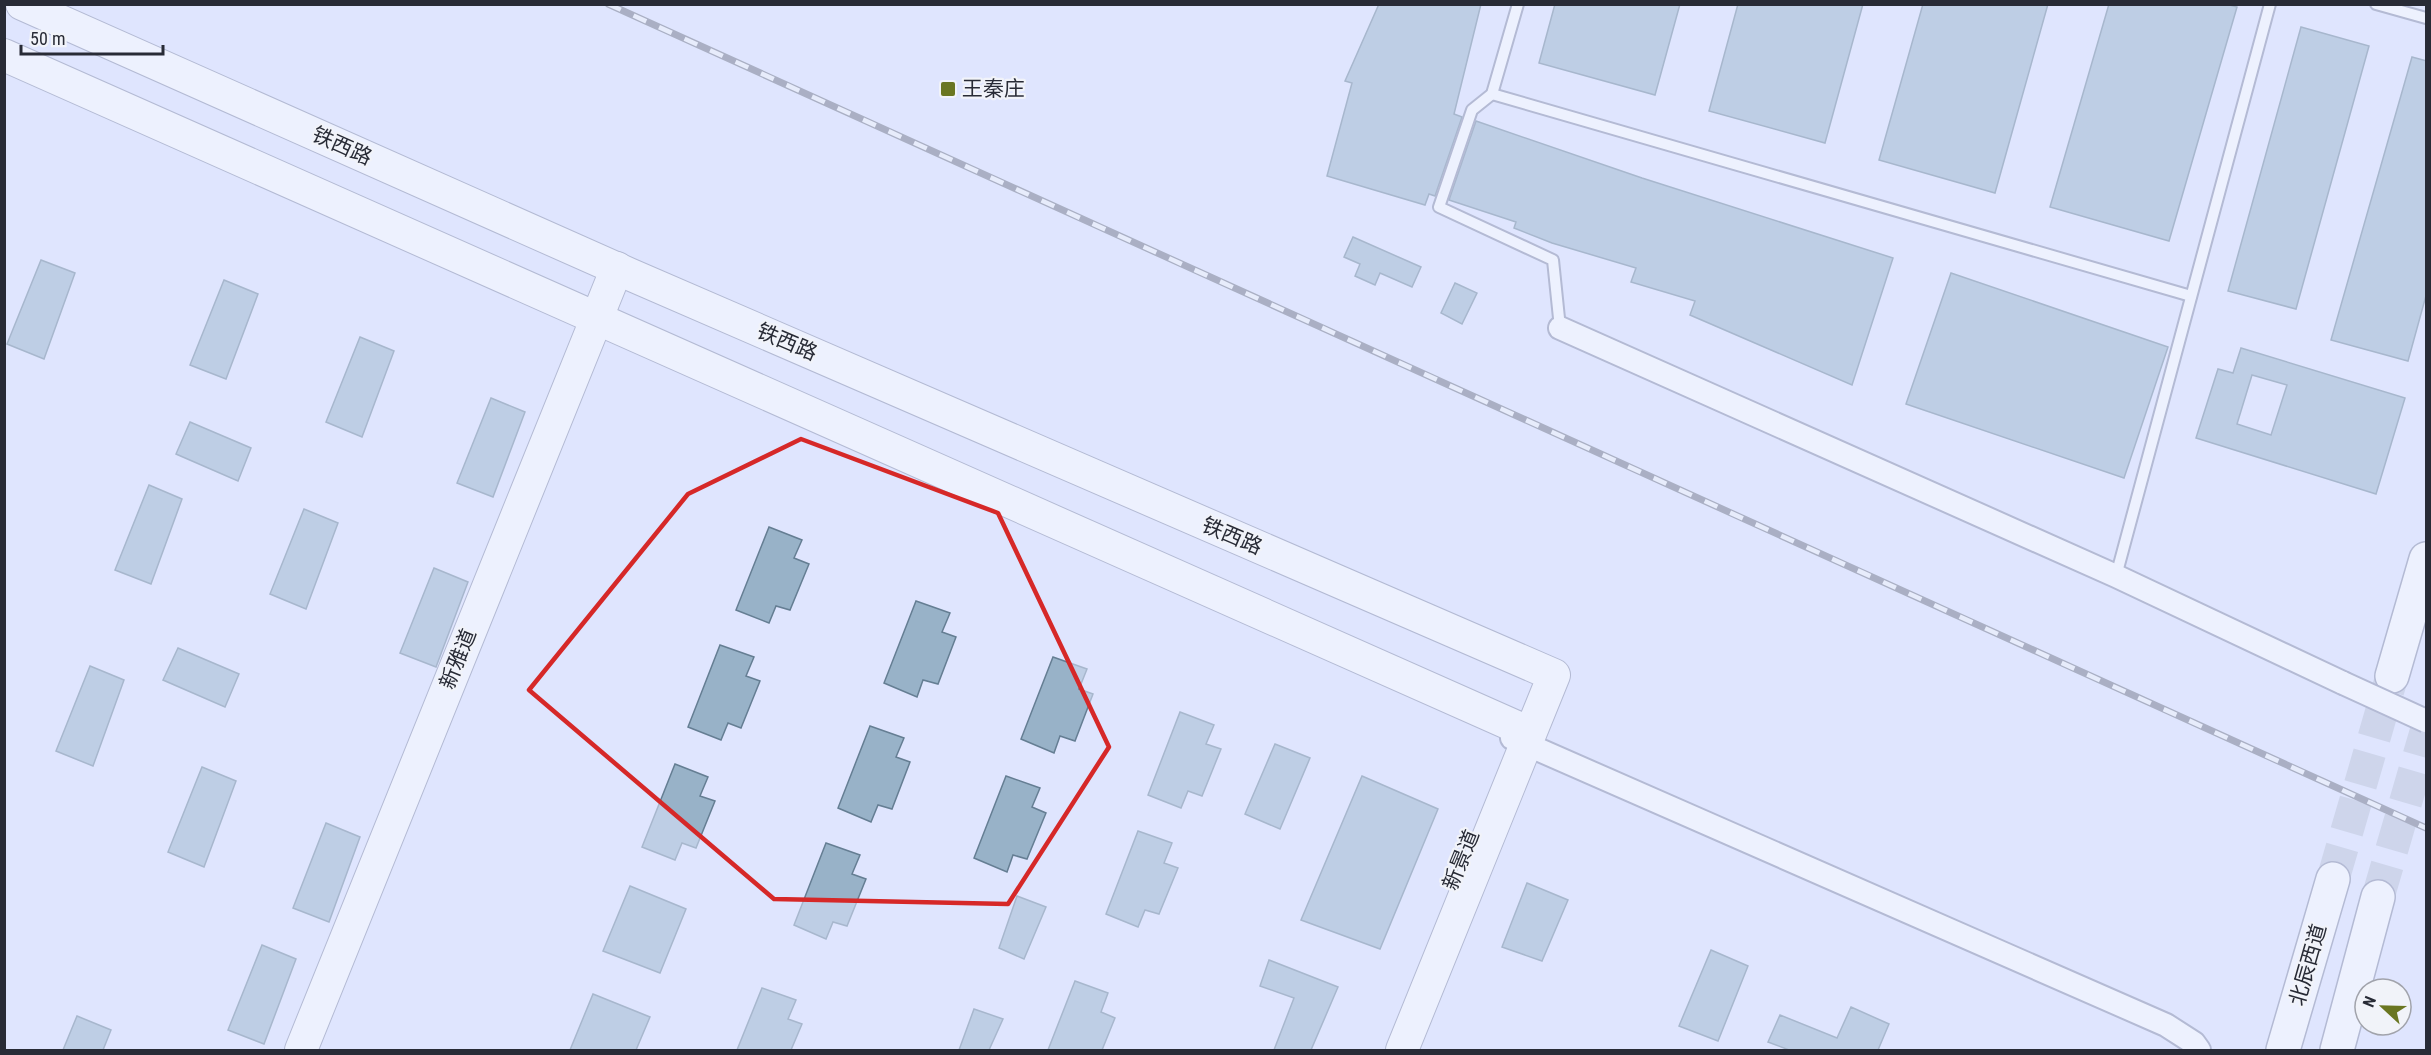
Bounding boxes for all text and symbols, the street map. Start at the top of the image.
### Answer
scale bar [21,18,164,56]
text: 50 m [30,28,65,49]
place label: 王秦庄 [962,77,1025,101]
marker: 王秦庄 [939,80,957,98]
street label: 铁西路 [308,122,376,170]
street label: 铁西路 [753,319,821,365]
street label: 铁西路 [1198,513,1266,559]
street label: 新雅道 [435,625,481,693]
street label: 新景道 [1438,826,1484,894]
street label: 北辰西道 [2285,921,2331,1009]
north arrow [2353,977,2413,1037]
text: N [2359,993,2380,1010]

